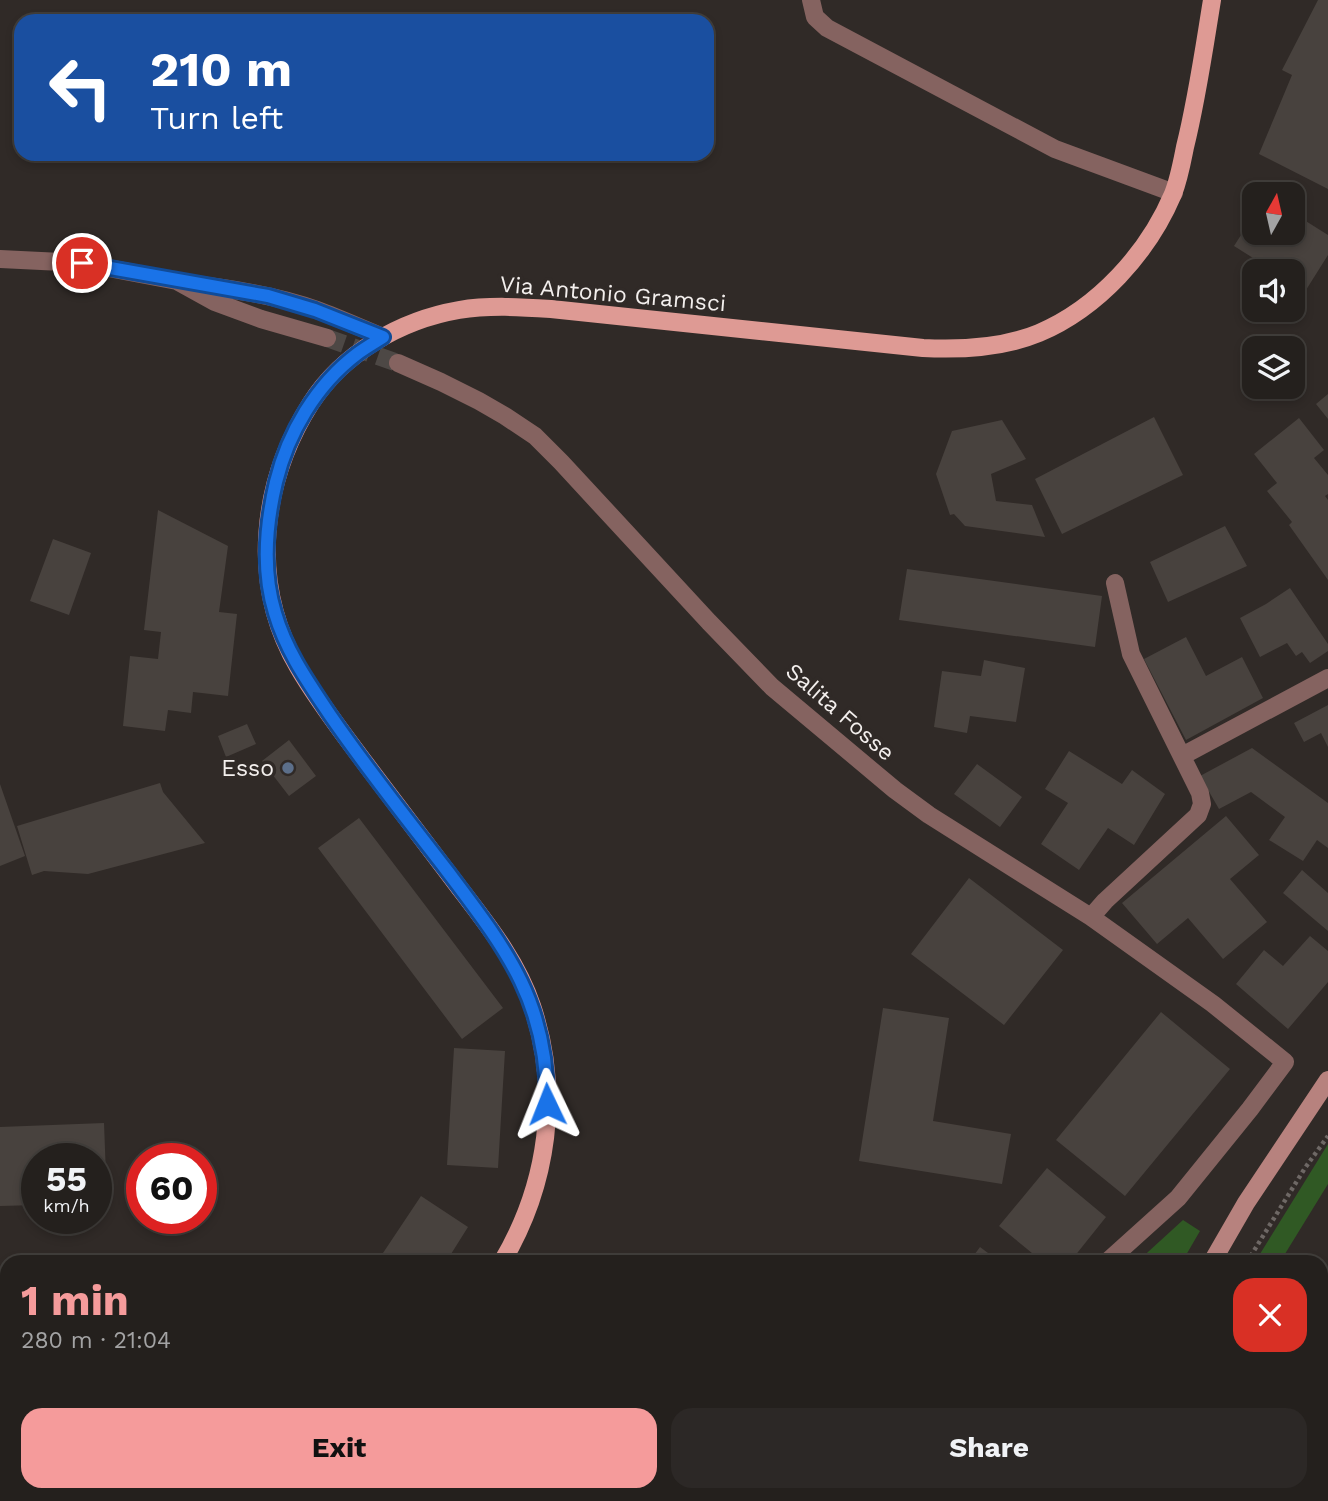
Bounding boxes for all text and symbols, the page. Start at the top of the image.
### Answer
text: 210 m [150,40,292,98]
icon: left [35,42,126,133]
text: Turn left [150,99,283,137]
north arrow [1242,182,1306,245]
map controls [1242,182,1305,399]
pin [52,233,112,293]
icon: arrive [63,244,101,282]
button: sound [1242,259,1305,322]
street label: Via Antonio Gramsci [499,271,727,317]
button: layers [1242,336,1305,399]
street label: Salita Fosse [780,658,900,766]
place label: Esso [221,755,274,782]
marker: Esso [280,760,296,776]
position arrow [510,1067,584,1141]
speed limit sign: 60 [126,1143,217,1234]
text: 55 [46,1158,87,1200]
text: km/h [43,1195,90,1216]
text: 1 min [21,1276,129,1325]
button: close [1233,1278,1307,1352]
text: 280 m · 21:04 [21,1327,171,1354]
button: Exit [21,1408,657,1488]
button: Share [671,1408,1307,1488]

